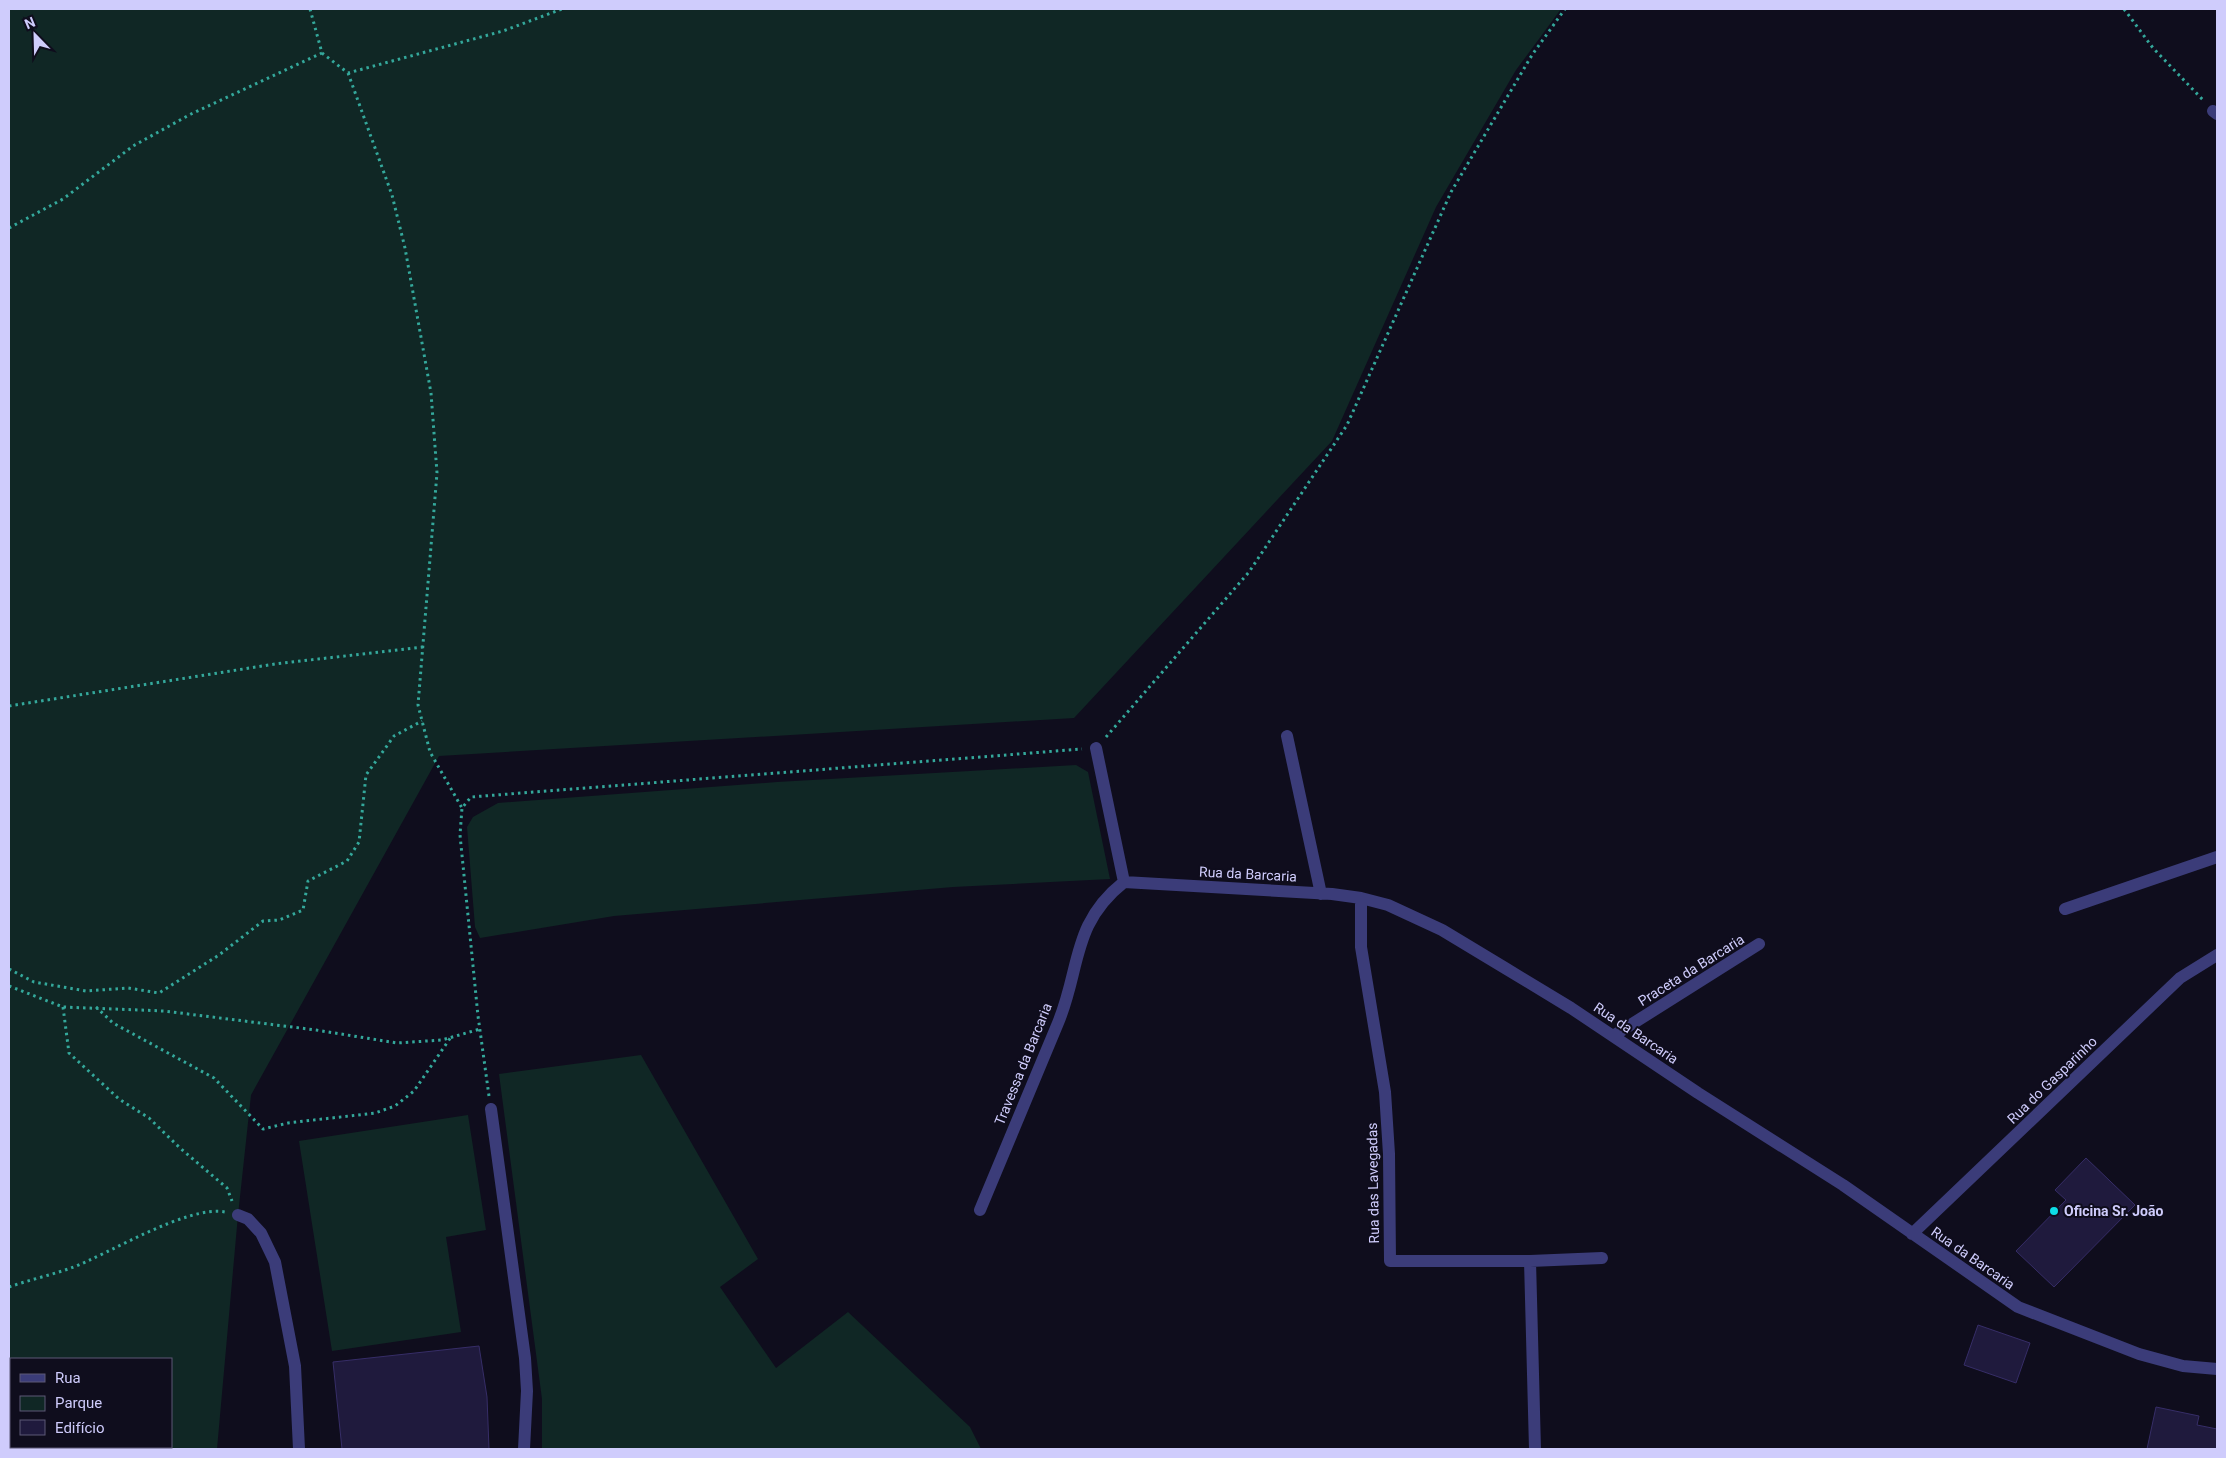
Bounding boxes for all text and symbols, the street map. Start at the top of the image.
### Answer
north arrow [10,10,60,60]
text: N [22,14,38,32]
street label: Rua da Barcaria [1199,863,1297,885]
street label: Praceta da Barcaria [1635,931,1747,1009]
street label: Rua da Barcaria [1591,999,1681,1067]
street label: Travessa da Barcaria [991,1001,1055,1127]
street label: Rua do Gasparinho [2004,1033,2100,1127]
street label: Rua das Lavegadas [1364,1122,1382,1244]
place label: Oficina Sr. João [2064,1203,2163,1219]
marker: Oficina Sr. João [2048,1205,2060,1217]
street label: Rua da Barcaria [1928,1223,2018,1293]
legend [10,1358,172,1448]
text: Rua [55,1369,81,1387]
text: Parque [55,1394,102,1412]
text: Edifício [55,1419,104,1437]

